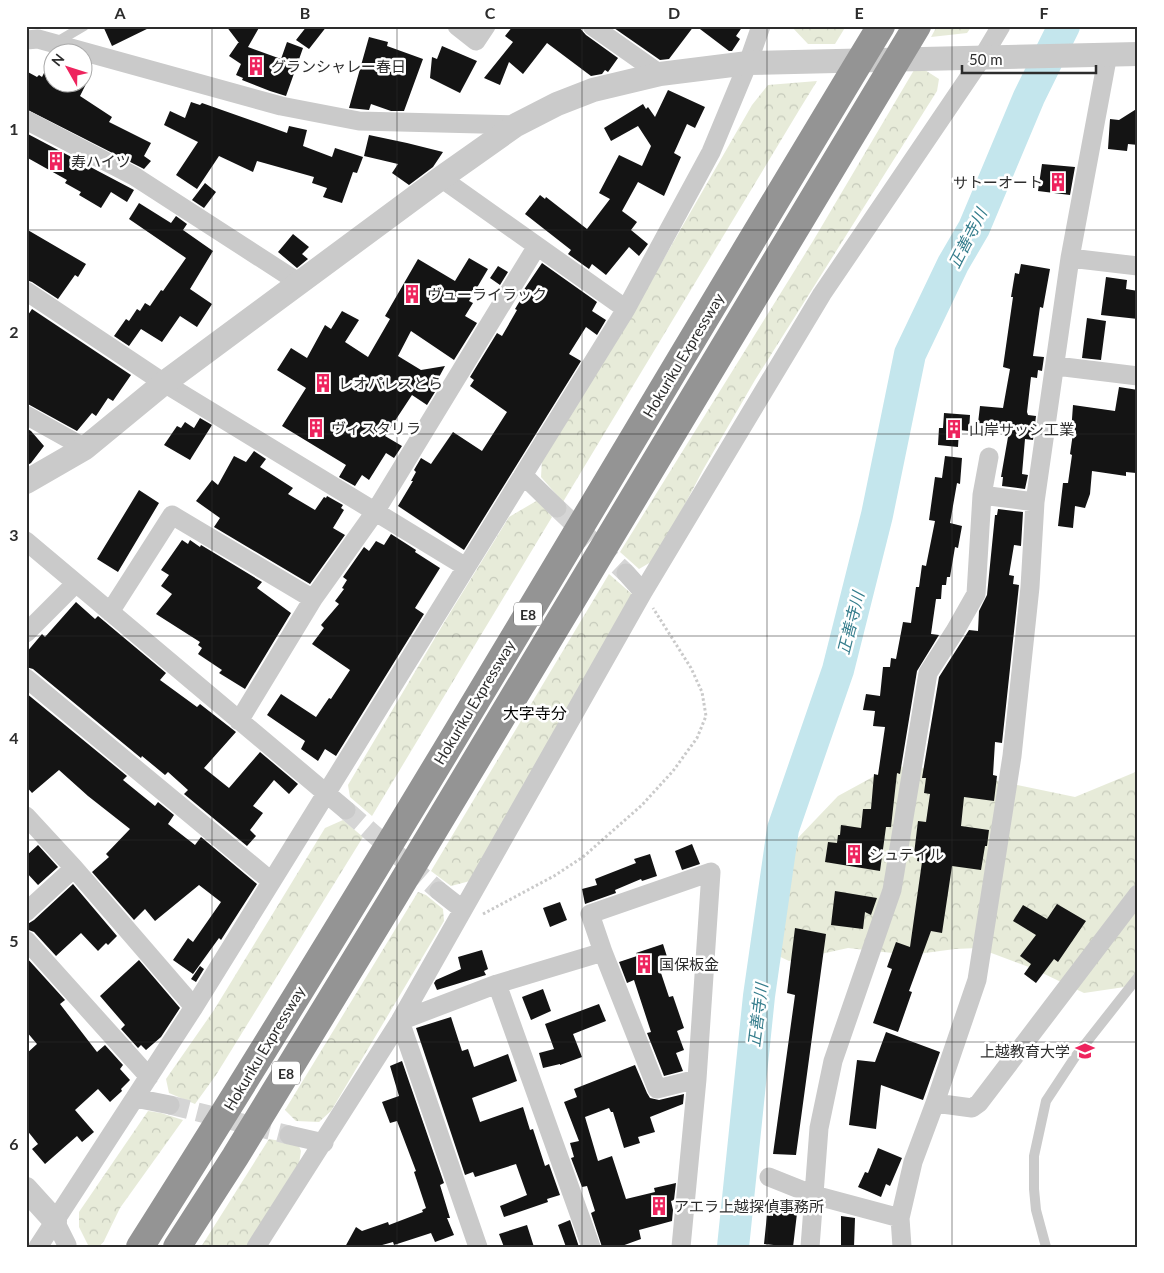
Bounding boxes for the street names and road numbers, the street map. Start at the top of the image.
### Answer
street label: Hokuriku Expressway [639,289,727,420]
road number: E8 [514,602,542,626]
street label: Hokuriku Expressway [430,636,518,767]
street label: Hokuriku Expressway [220,982,308,1113]
road number: E8 [272,1062,300,1084]

